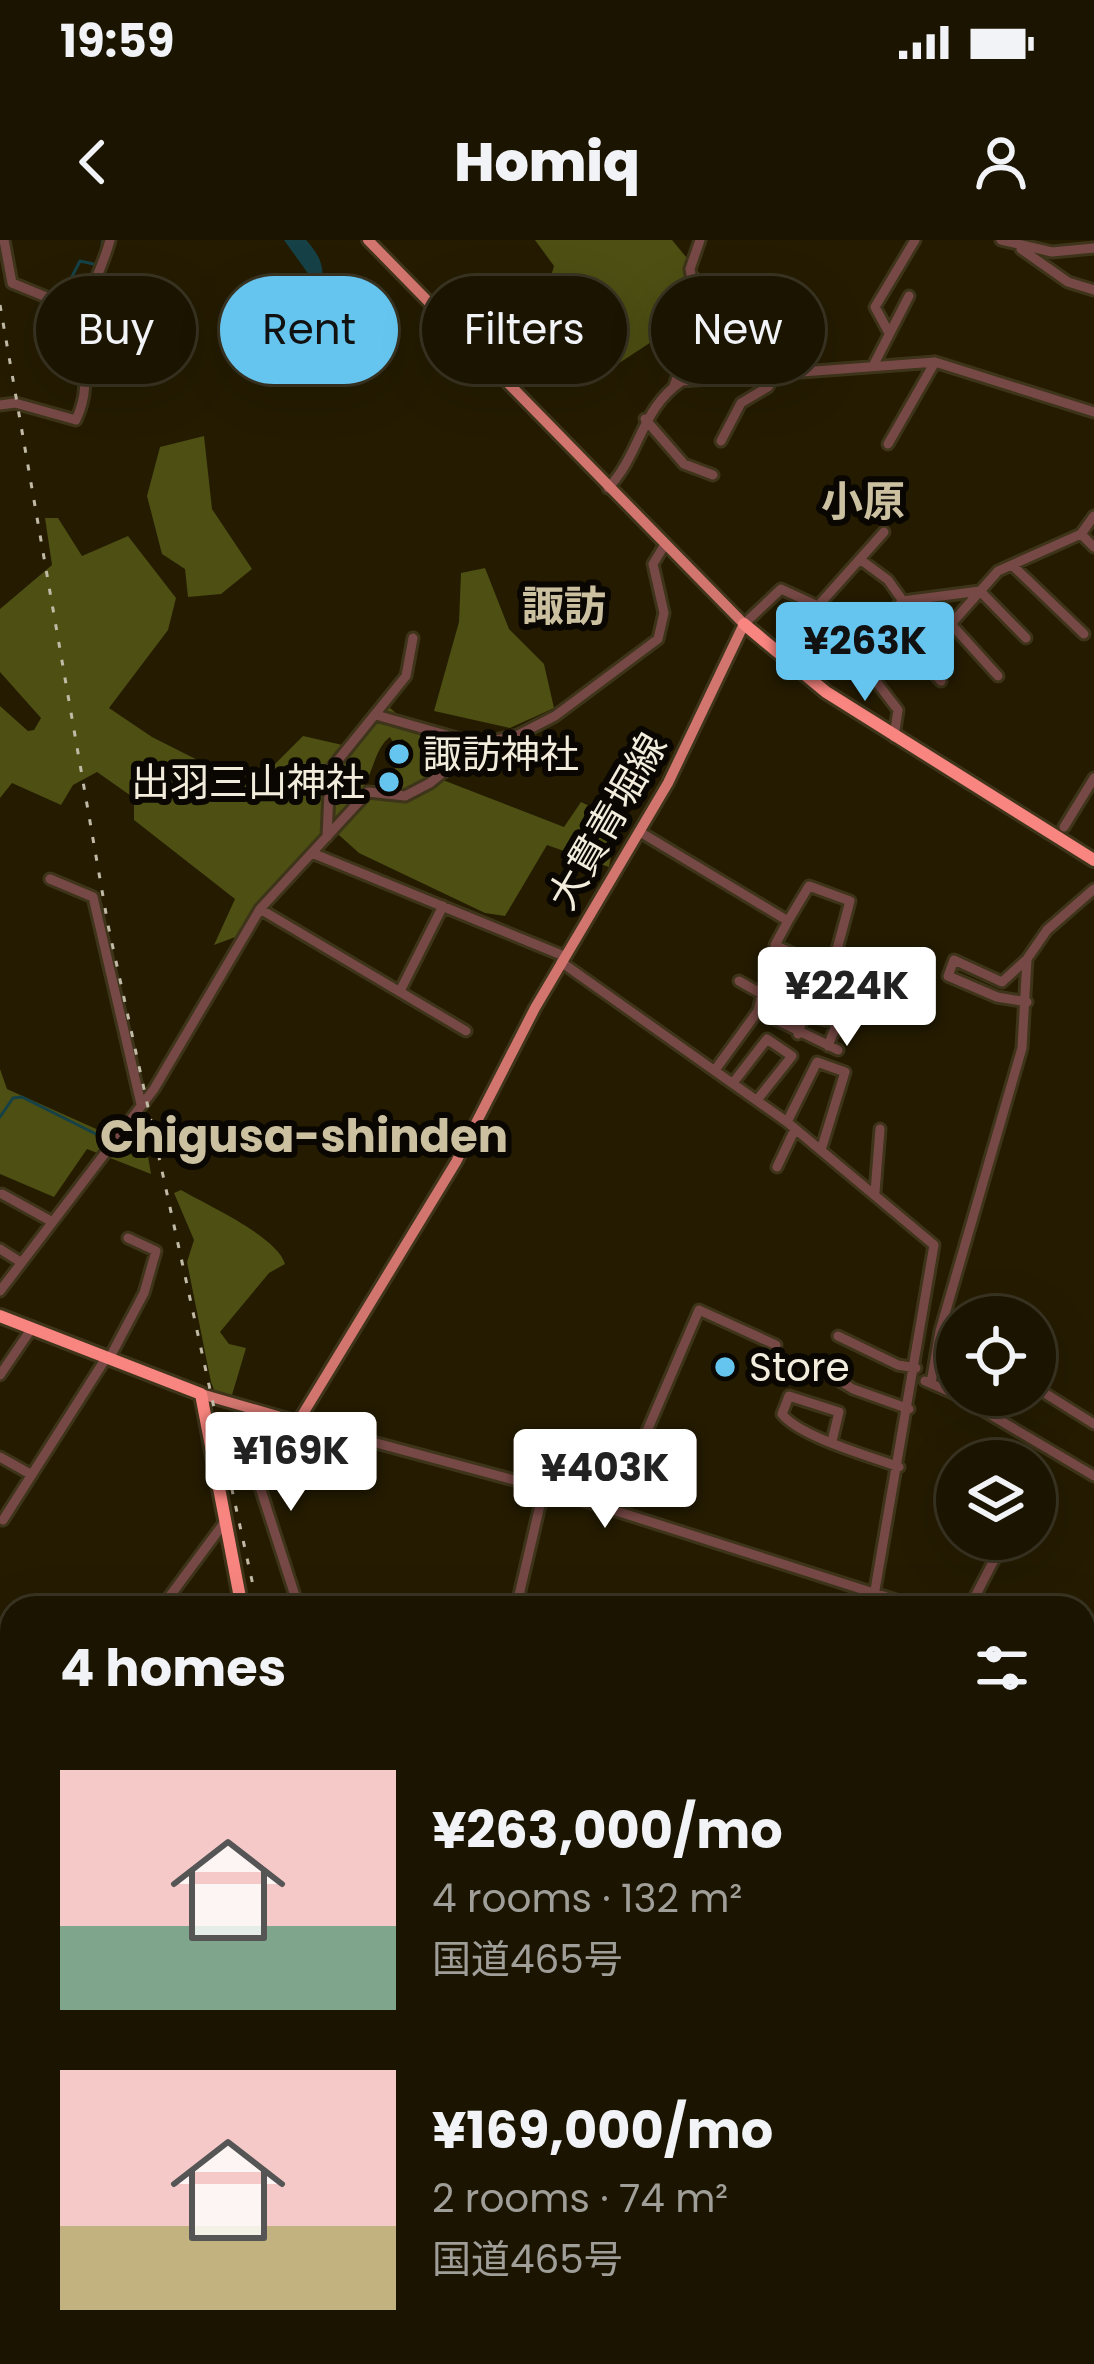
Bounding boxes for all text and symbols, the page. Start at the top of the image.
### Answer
text: 19:59 [60,10,174,73]
text: Homiq [454,124,640,200]
icon: back [60,129,126,195]
icon: person [968,129,1034,195]
chip: Buy [36,276,196,384]
chip: Rent [220,276,398,384]
chip: Filters [422,276,627,384]
chip: New [651,276,825,384]
district label: 小原 [821,472,905,531]
district label: 諏訪 [522,577,606,636]
pin: ¥263K [781,602,949,704]
text: ¥263K [803,613,927,668]
street label: 大貫青堀線 [535,723,680,919]
place label: 諏訪神社 [423,727,579,782]
marker: 諏訪神社 [386,741,412,767]
place label: 出羽三山神社 [131,755,365,810]
marker: 出羽三山神社 [376,769,402,795]
pin: ¥224K [763,947,931,1049]
text: ¥224K [785,958,909,1013]
district label: Chigusa-shinden [100,1105,508,1168]
map controls [936,1296,1056,1560]
button: locate [936,1296,1056,1416]
place label: Store [749,1340,850,1395]
marker: Store [712,1354,738,1380]
pin: ¥169K [207,1412,375,1514]
text: ¥169K [233,1423,349,1478]
pin: ¥403K [521,1429,689,1531]
text: ¥403K [541,1440,669,1495]
button: layers [936,1440,1056,1560]
text: 4 homes [60,1632,286,1704]
icon: filters [969,1635,1035,1701]
text: ¥263,000/mo [432,1794,783,1866]
icon: home [156,1818,300,1962]
text: 4 rooms · 132 m² [432,1871,742,1926]
text: 国道465号 [432,1932,623,1987]
text: ¥169,000/mo [432,2094,773,2166]
icon: home [156,2118,300,2262]
text: 2 rooms · 74 m² [432,2171,728,2226]
text: 国道465号 [432,2232,623,2287]

